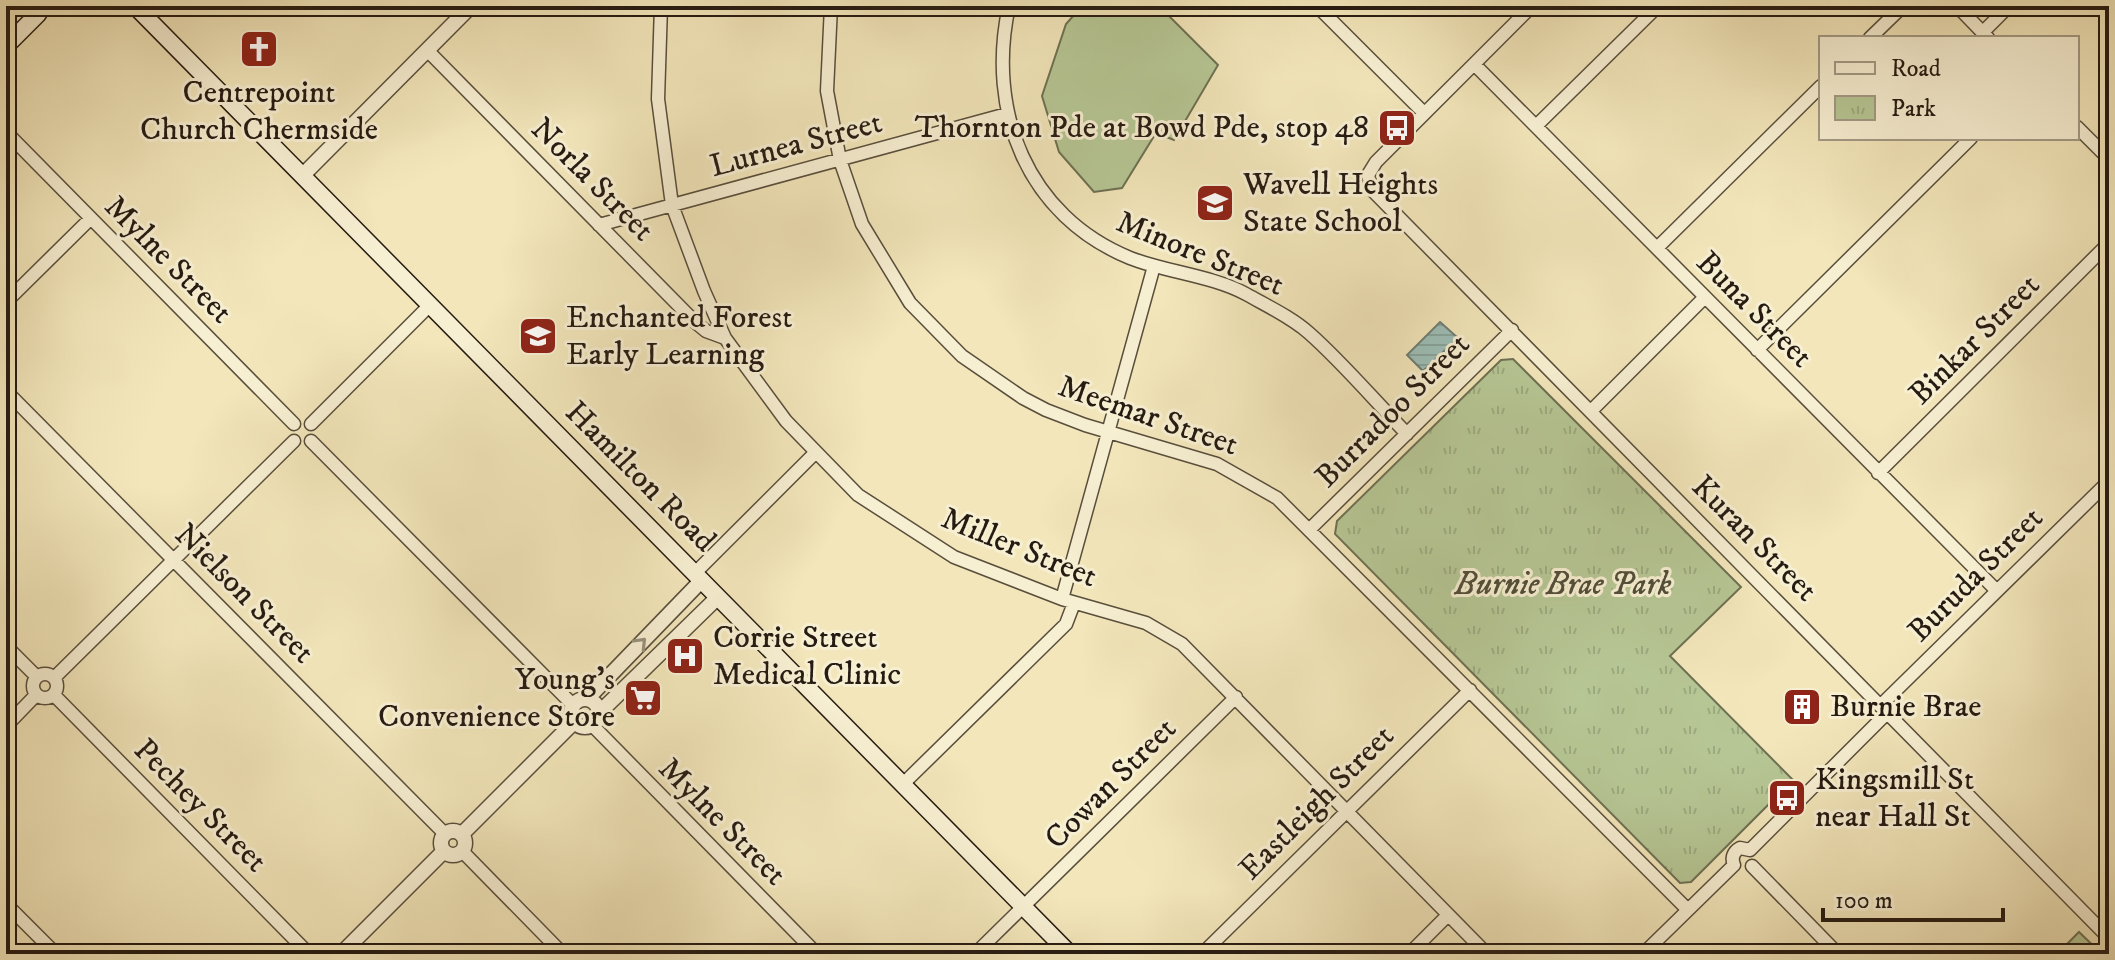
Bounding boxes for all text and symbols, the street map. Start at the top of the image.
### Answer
church icon: Centrepoint Church Chermside [238,28,280,70]
legend [1819,36,2079,140]
text: Road [1891,54,1941,84]
place label: Centrepoint Church Chermside [140,73,378,150]
text: Park [1891,94,1936,124]
street label: Lurnea Street [706,103,886,187]
bus stop icon: Thornton Pde at Bowd Pde, stop 48 [1376,107,1418,149]
place label: Thornton Pde at Bowd Pde, stop 48 [915,108,1369,148]
street label: Norla Street [522,110,662,250]
place label: Wavell Heights State School [1242,165,1438,242]
school or university icon: Wavell Heights State School [1194,182,1236,224]
street label: Mylne Street [95,187,241,333]
street label: Minore Street [1110,202,1290,306]
street label: Buna Street [1687,243,1821,377]
street label: Binkar Street [1901,266,2049,414]
place label: Enchanted Forest Early Learning [566,298,792,375]
school or university icon: Enchanted Forest Early Learning [517,315,559,357]
street label: Burradoo Street [1307,325,1479,497]
street label: Meemar Street [1053,367,1243,465]
street label: Hamilton Road [556,393,724,561]
street label: Kuran Street [1682,467,1826,611]
street label: Miller Street [935,499,1103,597]
street label: Buruda Street [1900,499,2052,651]
street label: Nielson Street [165,515,323,673]
park label: Burnie Brae Park [1454,565,1672,605]
place label: Corrie Street Medical Clinic [713,618,901,695]
hospital icon: Corrie Street Medical Clinic [664,635,706,677]
one-way arrow [632,638,646,652]
place label: Young's Convenience Store [378,660,615,737]
supermarket icon: Young's Convenience Store [622,677,664,719]
building icon: Burnie Brae [1781,686,1823,728]
place label: Burnie Brae [1830,687,1982,727]
street label: Cowan Street [1037,710,1185,858]
street label: Eastleigh Street [1231,717,1403,889]
street label: Pechey Street [125,731,275,881]
street label: Mylne Street [649,749,795,895]
place label: Kingsmill St near Hall St [1815,760,1974,837]
bus stop icon: Kingsmill St near Hall St [1766,777,1808,819]
scale bar [1823,872,2003,922]
text: 100 m [1835,886,1893,916]

